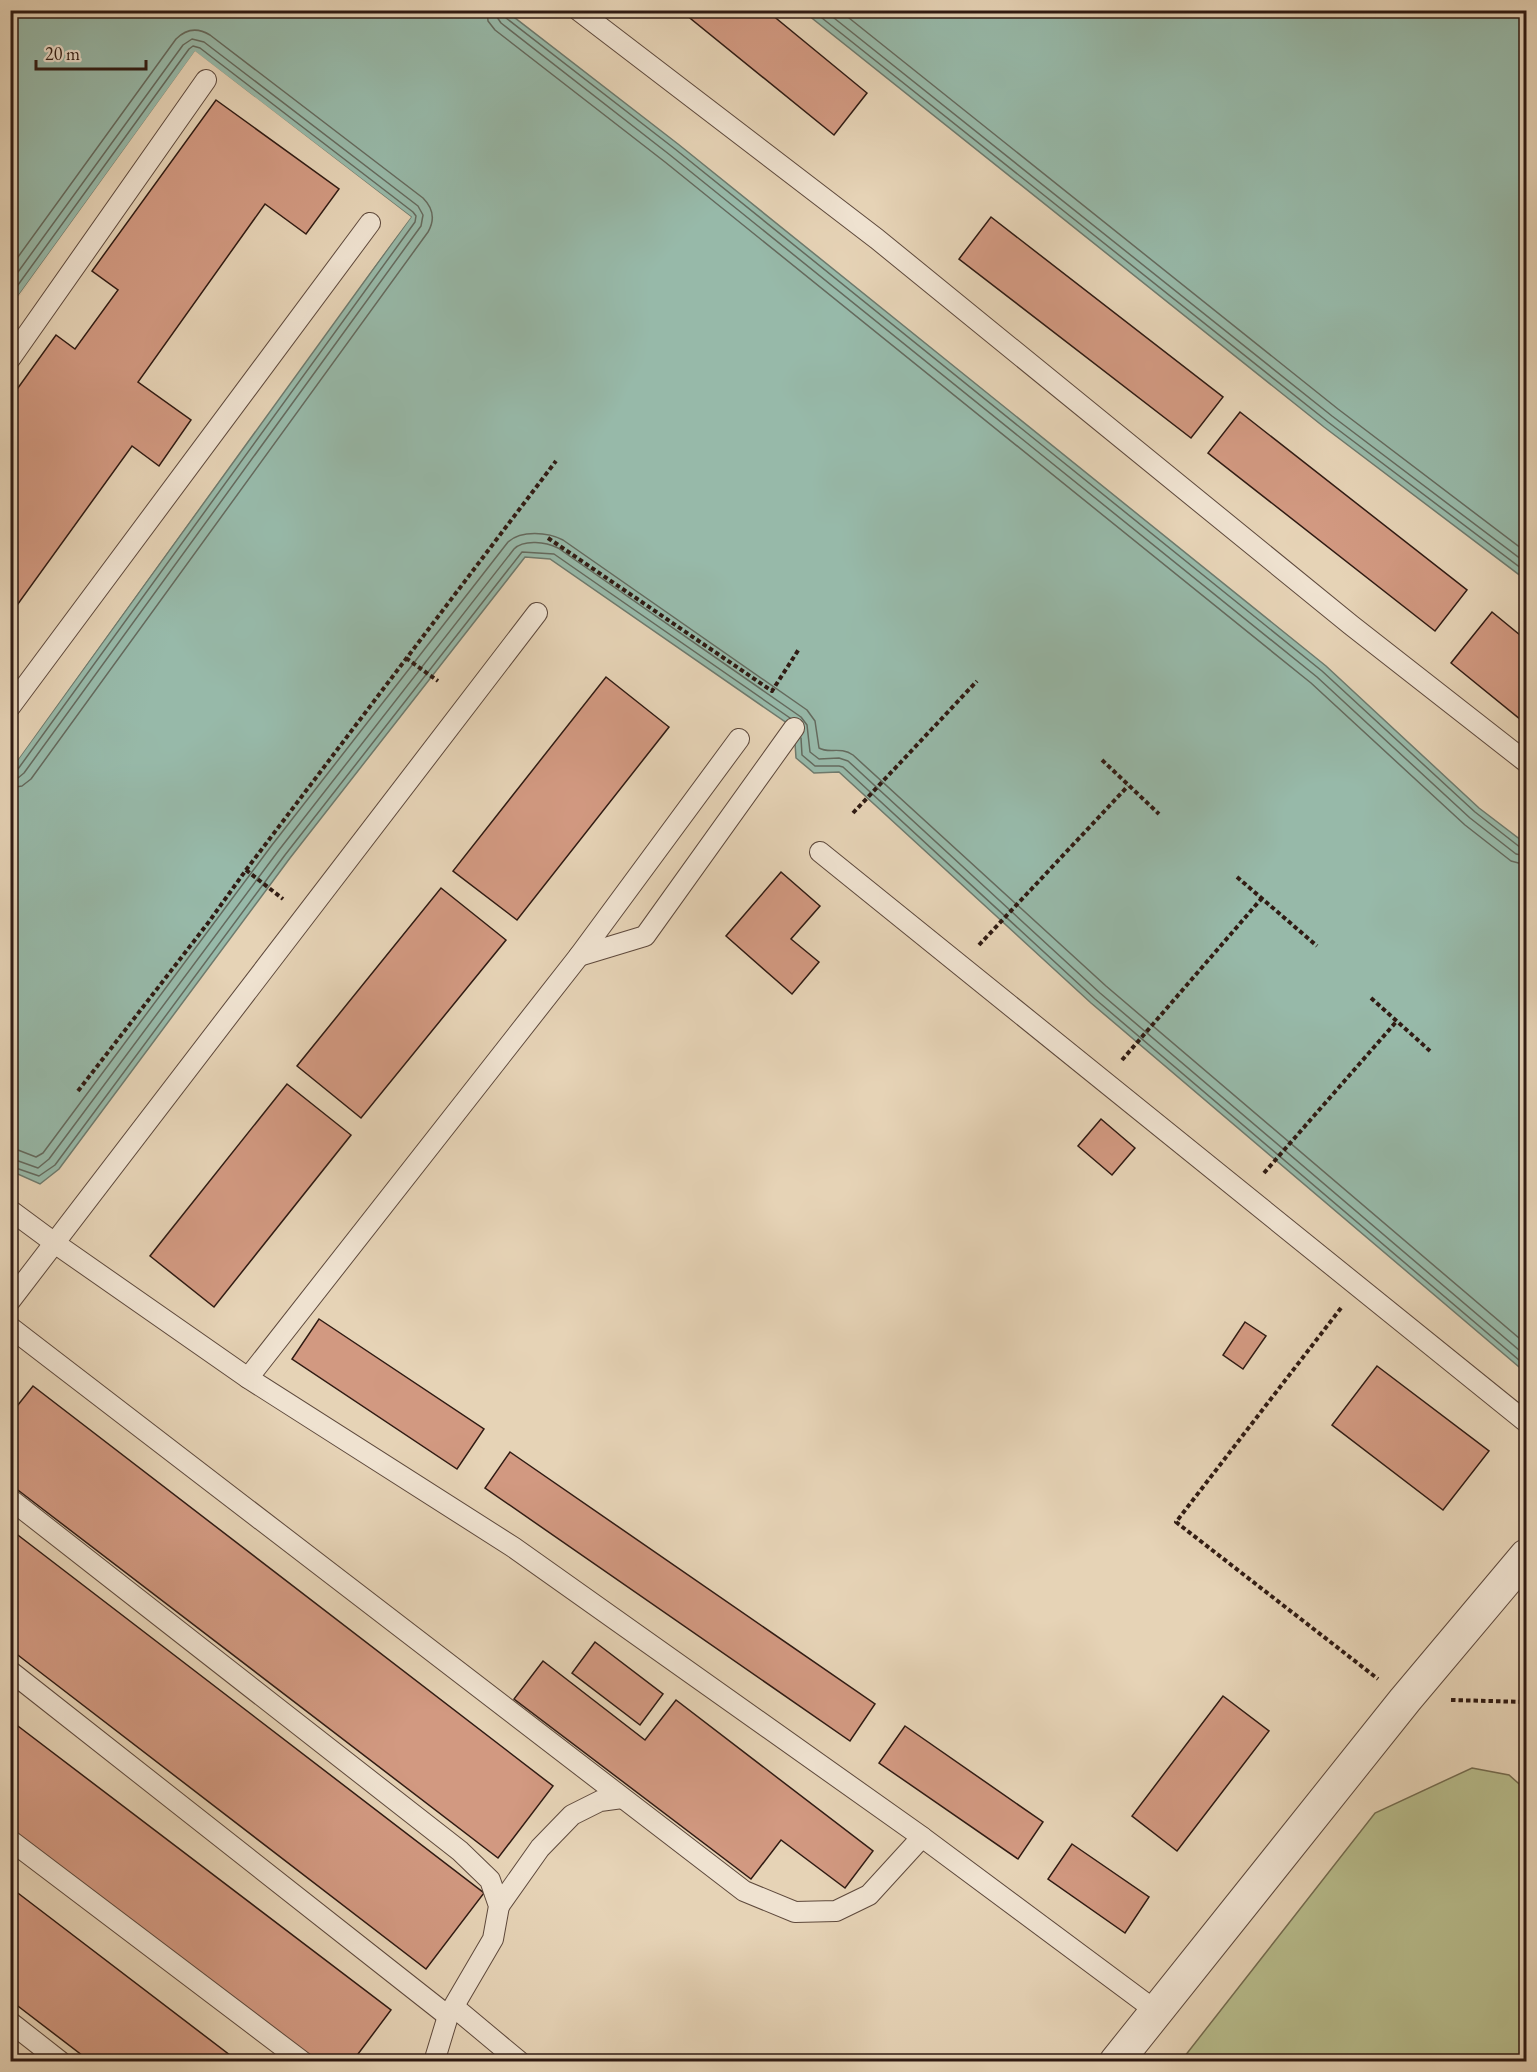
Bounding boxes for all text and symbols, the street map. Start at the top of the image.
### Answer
scale bar [36,33,146,71]
text: 20 m [45,42,80,65]

